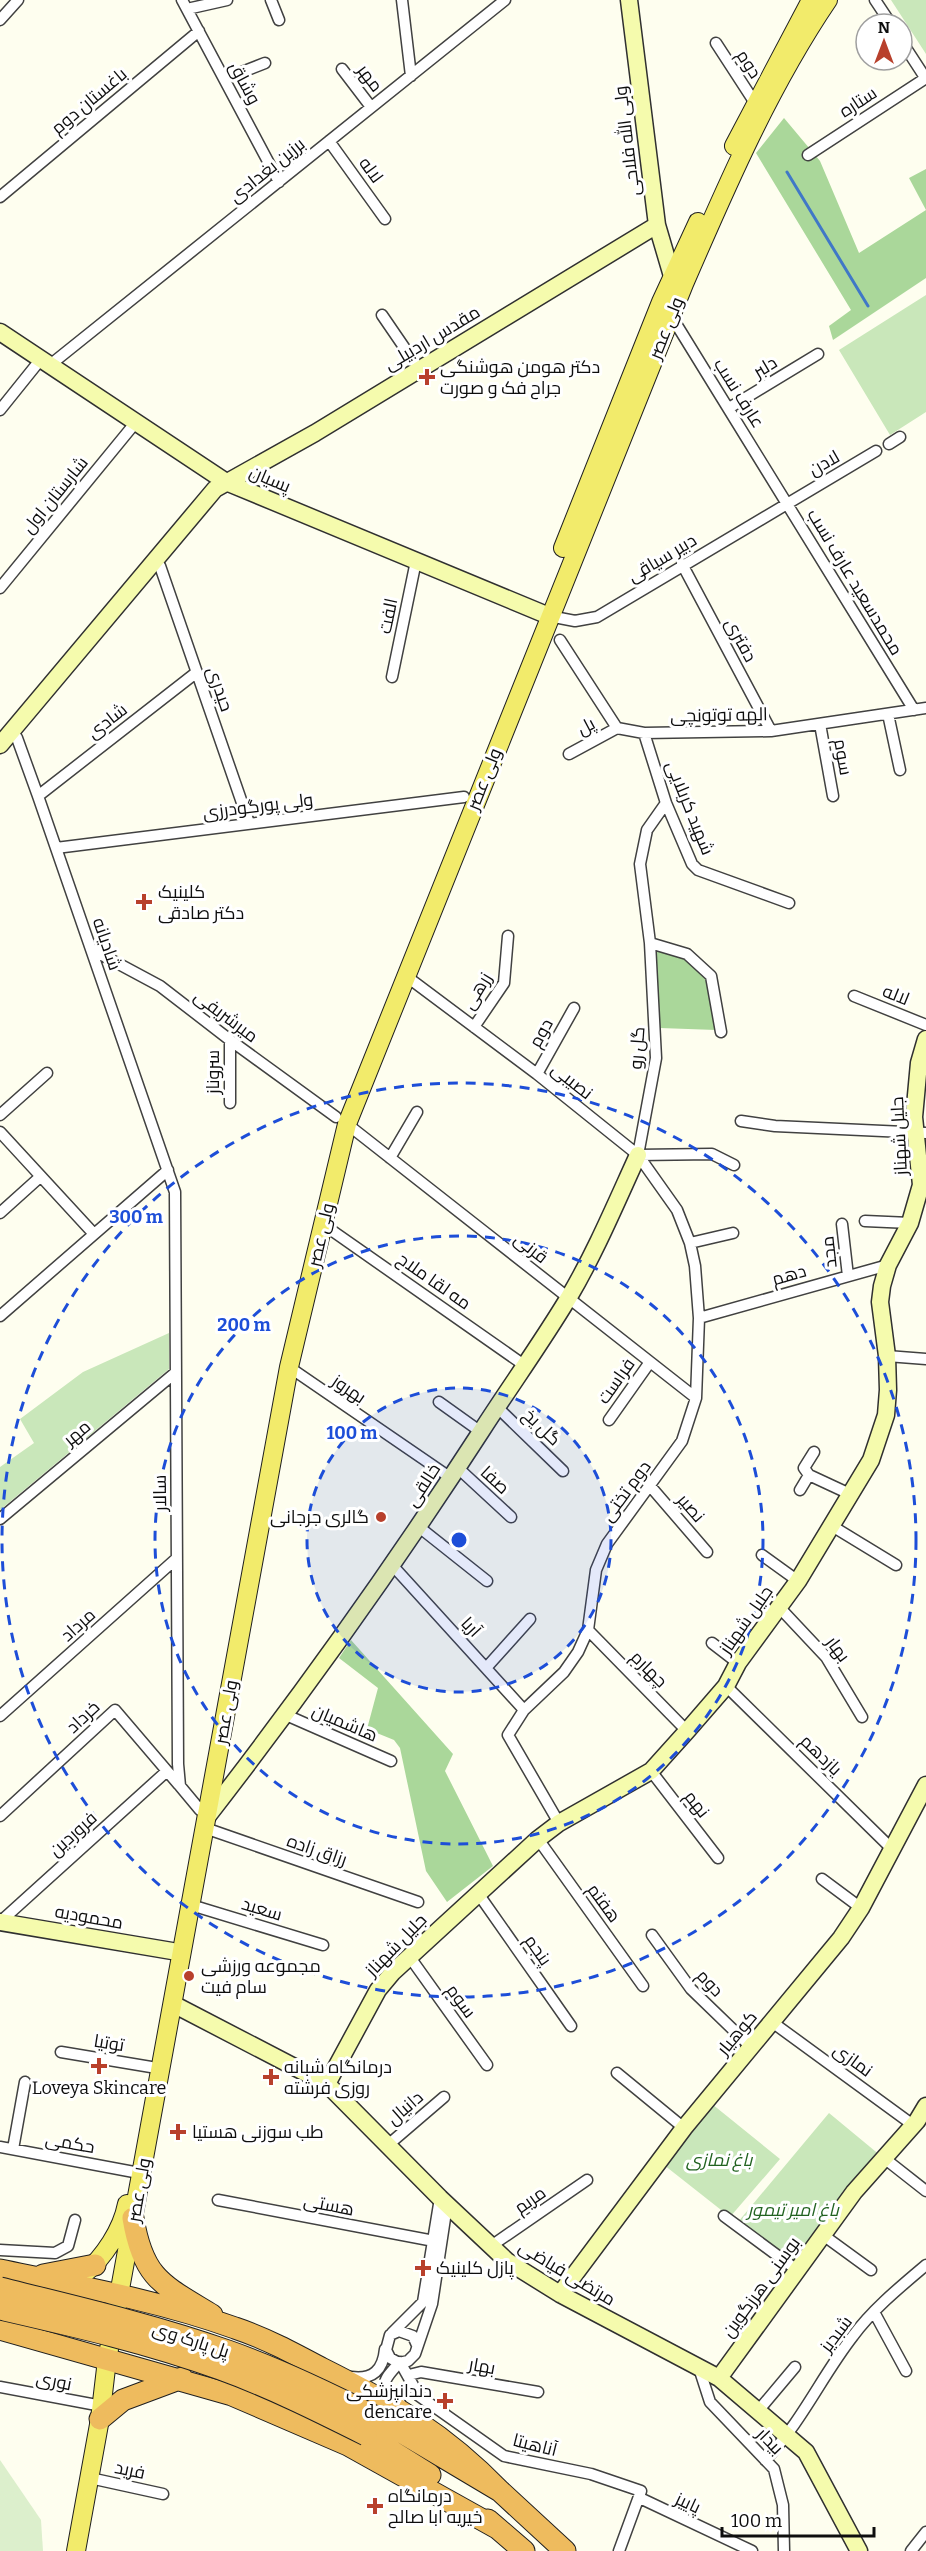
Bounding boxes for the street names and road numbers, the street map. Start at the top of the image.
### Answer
street label: دوم [731,46,766,83]
street label: وشاق [224,58,265,109]
street label: مهر [352,59,387,96]
street label: باغستان دوم [47,63,132,140]
street label: ستاره [835,82,881,122]
street label: ولی‌ الله فلاحی [608,85,645,197]
street label: برزین بغدادی [225,133,309,207]
street label: لاله [354,153,388,187]
street label: ولی عصر [643,294,688,363]
street label: مقدس اردبیلی [380,301,484,375]
street label: دلبر [748,351,781,383]
street label: عارف نسب [709,354,769,432]
street label: لادن [805,445,843,481]
street label: شارستان اول [17,452,93,538]
street label: پسیان [246,460,294,498]
street label: محمدسعید عارف نسب [803,505,907,659]
street label: دبیر سیاقی [624,529,700,587]
street label: الفت [373,596,403,636]
street label: دفتری [720,614,762,666]
street label: حیدری [202,664,238,714]
street label: شادی [82,698,132,744]
street label: الهه توتونچی [670,703,768,728]
street label: پل [573,712,599,741]
street label: سوم [828,737,857,777]
street label: ولی عصر [461,745,506,814]
street label: شهید کربلایی [661,758,719,858]
street label: ولی پورگودرزی [202,788,315,825]
street label: شادیانه [88,915,126,973]
street label: زرهی [457,968,497,1014]
street label: لاله [879,980,913,1010]
street label: میرشریفی [190,985,262,1047]
street label: دوم [524,1015,559,1052]
street label: گل رو [625,1026,649,1070]
street label: سروناز [202,1050,224,1095]
street label: نصیبی [547,1058,597,1104]
street label: جلیل شهناز [886,1096,912,1177]
street label: ولی عصر [303,1201,339,1270]
street label: قرنی [510,1228,552,1268]
street label: مجد [816,1235,842,1269]
street label: مه لقا ملاح [392,1248,475,1315]
street label: دهم [769,1260,809,1291]
street label: فراست [592,1354,640,1408]
street label: بهروز [327,1369,370,1408]
street label: گل یخ [518,1404,566,1451]
street label: مهر [58,1415,95,1451]
street label: دوم تختی [596,1456,656,1526]
street label: خالقی [401,1459,445,1511]
street label: صفا [476,1461,514,1499]
street label: سالار [149,1475,171,1512]
street label: نصیر [672,1488,709,1527]
street label: جلیل شهناز [714,1581,778,1660]
street label: مرداد [56,1604,100,1646]
street label: آریا [456,1612,486,1642]
street label: بهار [821,1631,855,1666]
street label: چهارم [625,1646,672,1693]
street label: ولی عصر [209,1678,242,1747]
street label: خرداد [62,1696,104,1738]
street label: هاشمیان [309,1699,381,1747]
street label: یازدهم [795,1730,847,1781]
street label: نهم [679,1786,714,1823]
street label: فروردین [44,1807,102,1861]
street label: رزاق زاده [284,1829,350,1871]
street label: هفتم [582,1879,626,1927]
street label: سعید [239,1892,285,1926]
street label: محمودیه [53,1900,125,1934]
street label: جلیل شهناز [360,1909,431,1982]
street label: پنجم [519,1930,557,1970]
street label: دوم [691,1965,728,2002]
street label: سوم [441,1980,481,2023]
street label: کوهیار [711,2006,762,2060]
street label: توتیا [92,2030,126,2056]
street label: نمازی [829,2038,877,2082]
street label: دانیال [382,2086,428,2130]
street label: حکمی [44,2128,96,2158]
street label: ولی عصر [122,2156,155,2225]
street label: مریم [510,2181,551,2219]
street label: هستی [302,2189,356,2221]
street label: بوسنی هرزگوین [717,2232,805,2342]
street label: مرتضی فیاضی [515,2236,619,2310]
street label: شبدیز [815,2311,857,2357]
street label: پل پارک وی [149,2317,232,2364]
street label: بهار [466,2353,497,2379]
street label: نوری [34,2367,74,2395]
street label: بیدار [751,2422,788,2459]
street label: آناهیتا [510,2429,560,2461]
street label: فرید [113,2456,147,2484]
street label: پاییز [670,2487,704,2519]

